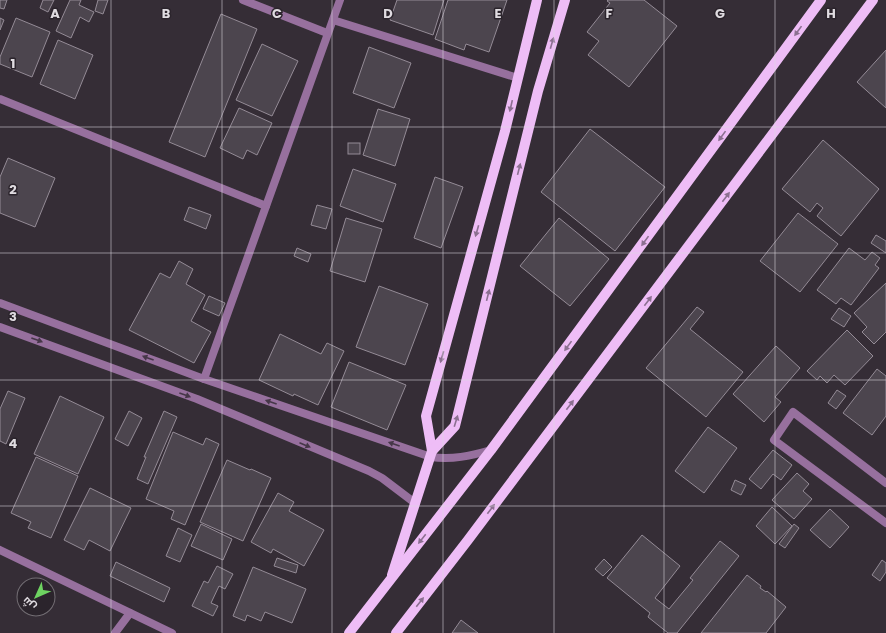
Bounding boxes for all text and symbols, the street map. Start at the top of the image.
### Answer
text: A [50,4,60,23]
text: B [162,4,171,23]
text: C [272,4,282,23]
text: D [383,4,393,23]
text: E [494,4,502,23]
text: F [605,4,613,23]
text: G [715,4,725,23]
text: H [826,4,836,23]
one-way arrow [794,26,802,37]
one-way arrow [549,37,555,49]
text: 1 [11,54,15,73]
one-way arrow [508,100,514,112]
one-way arrow [717,131,726,142]
one-way arrow [516,162,522,174]
text: 2 [9,180,17,199]
one-way arrow [721,191,730,202]
one-way arrow [474,226,480,238]
one-way arrow [641,236,649,247]
one-way arrow [485,289,491,301]
one-way arrow [643,295,652,306]
text: 3 [9,307,17,326]
one-way arrow [31,338,43,344]
one-way arrow [564,341,572,351]
one-way arrow [439,351,445,363]
one-way arrow [142,355,154,361]
one-way arrow [179,392,191,398]
one-way arrow [264,399,276,405]
one-way arrow [565,399,574,410]
one-way arrow [453,414,459,426]
text: 4 [9,434,18,453]
one-way arrow [387,441,399,447]
one-way arrow [300,442,312,448]
one-way arrow [487,503,496,514]
one-way arrow [418,534,427,545]
north arrow [16,577,56,617]
text: ش [18,593,40,615]
one-way arrow [415,597,424,608]

